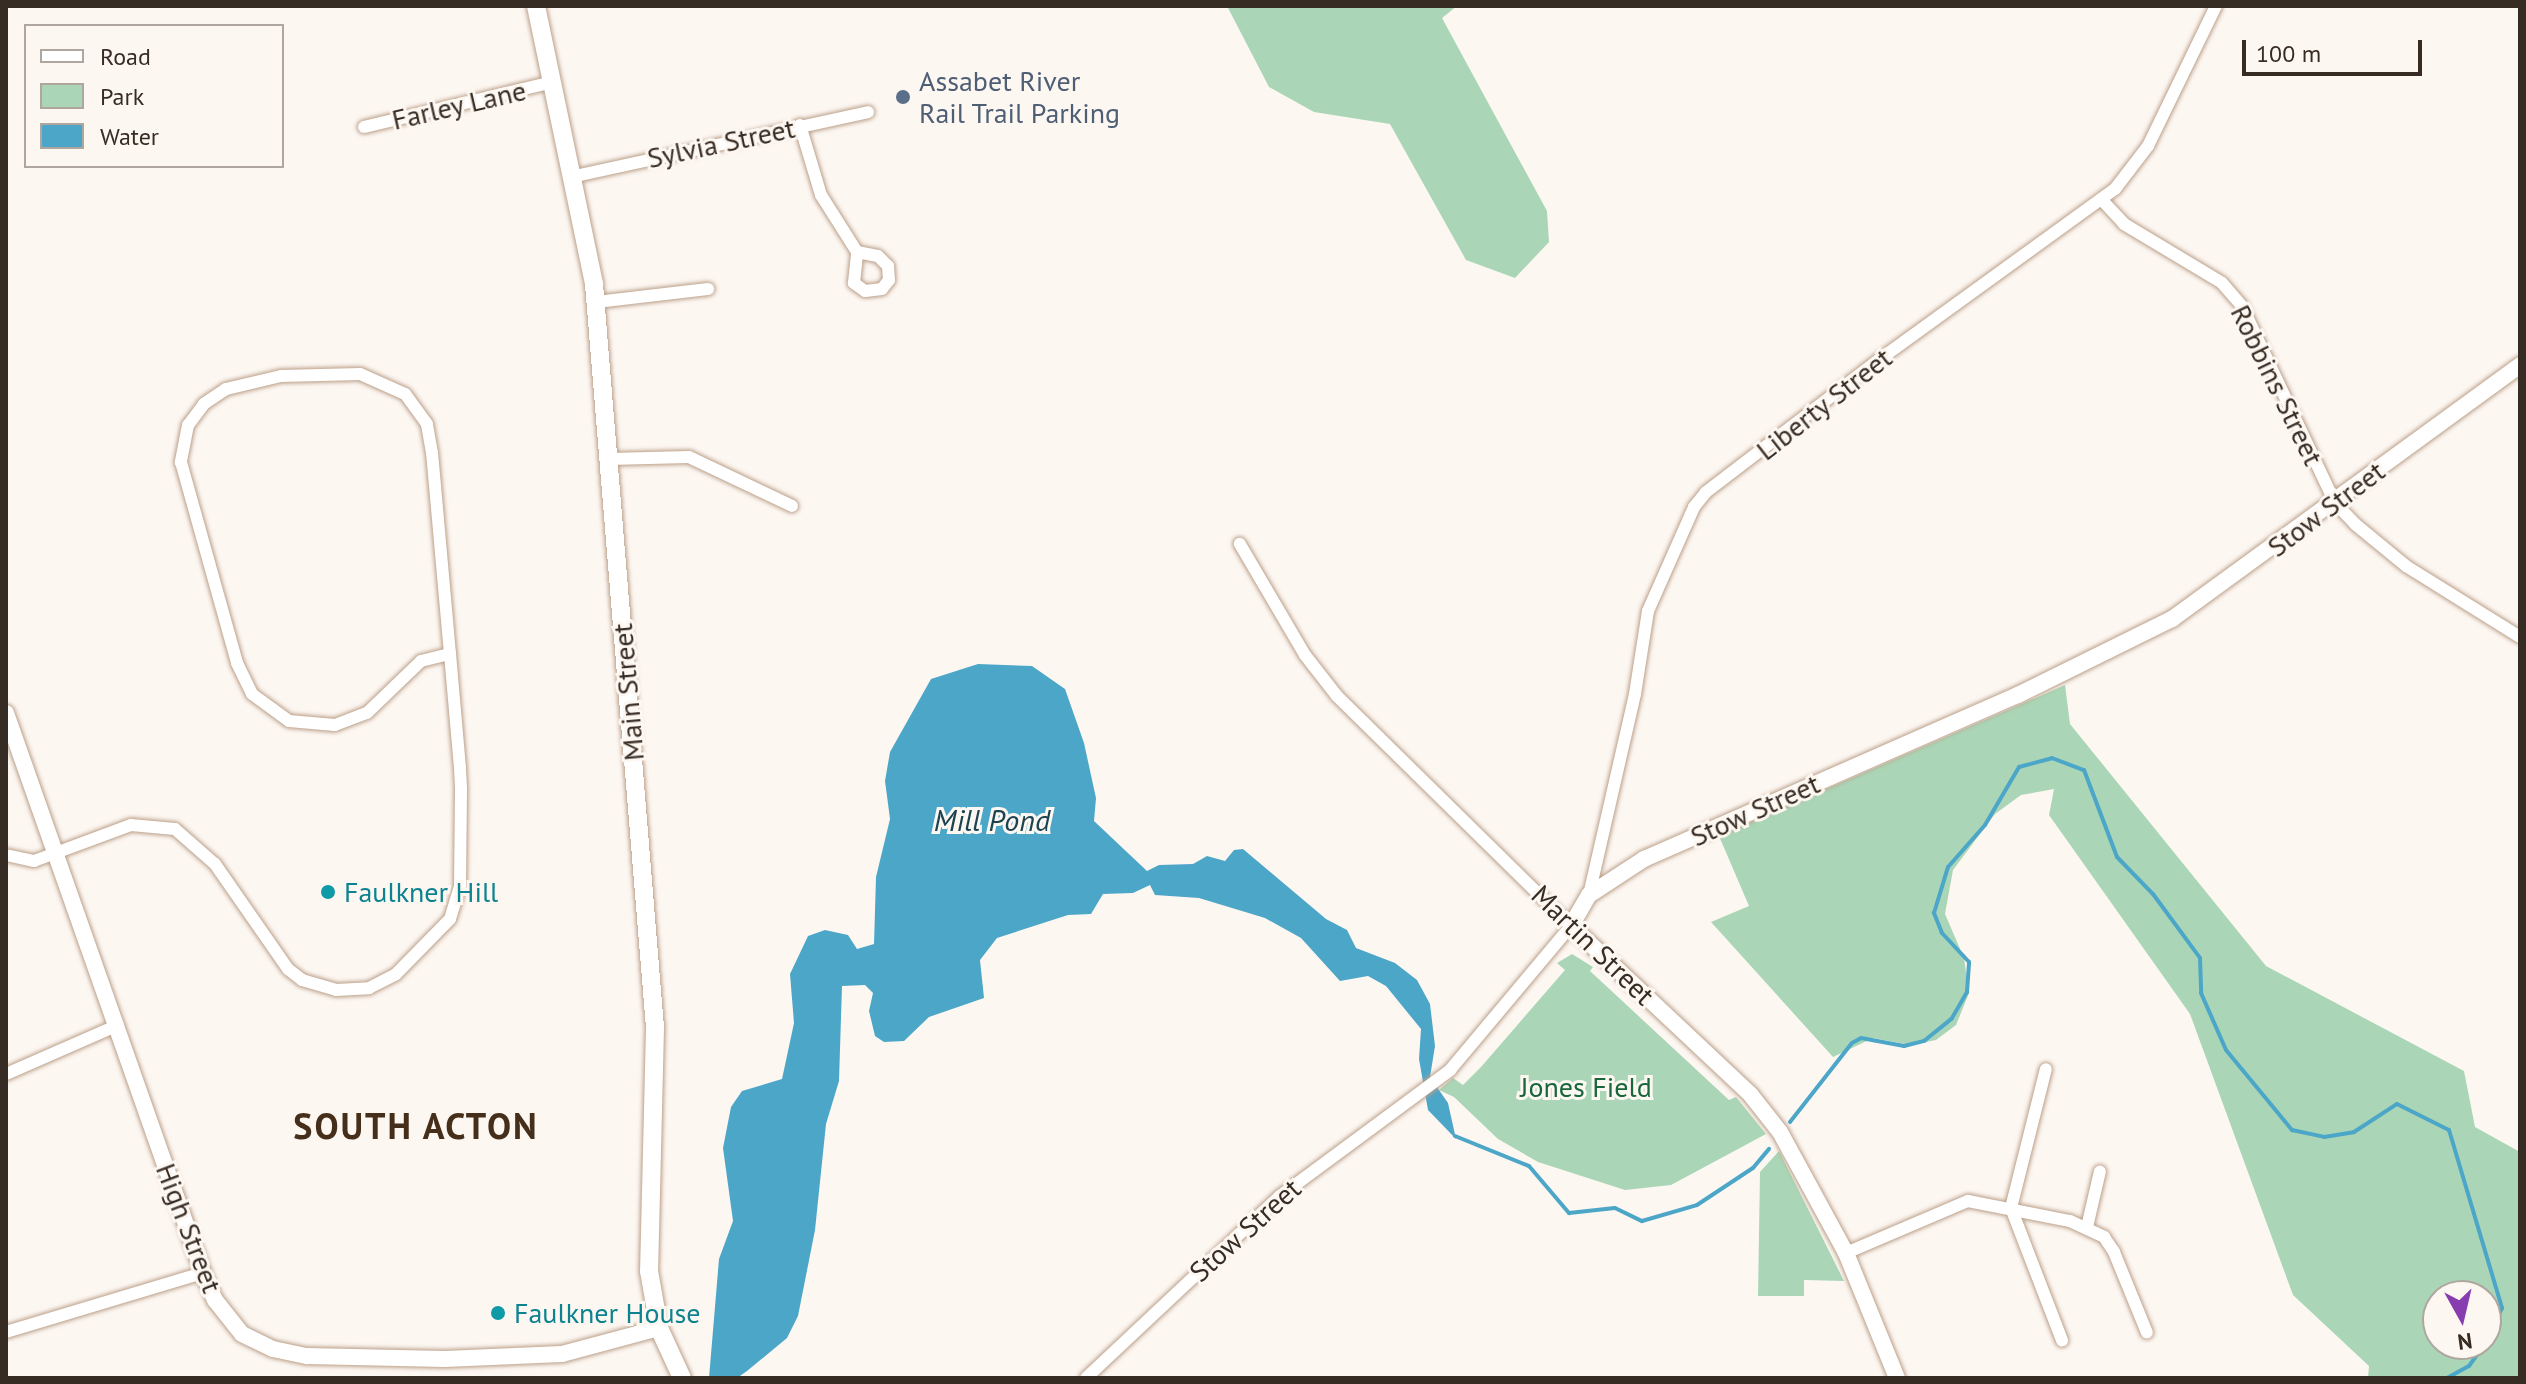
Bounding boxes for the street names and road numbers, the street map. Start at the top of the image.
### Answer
street label: Farley Lane [388,73,530,137]
street label: Sylvia Street [644,111,798,175]
street label: Robbins Street [2224,299,2330,471]
street label: Liberty Street [1749,341,1899,467]
street label: Stow Street [2261,454,2391,564]
street label: Main Street [605,622,651,762]
street label: Stow Street [1685,767,1825,853]
street label: Martin Street [1525,878,1661,1012]
street label: High Street [149,1159,229,1297]
street label: Stow Street [1182,1171,1308,1289]

